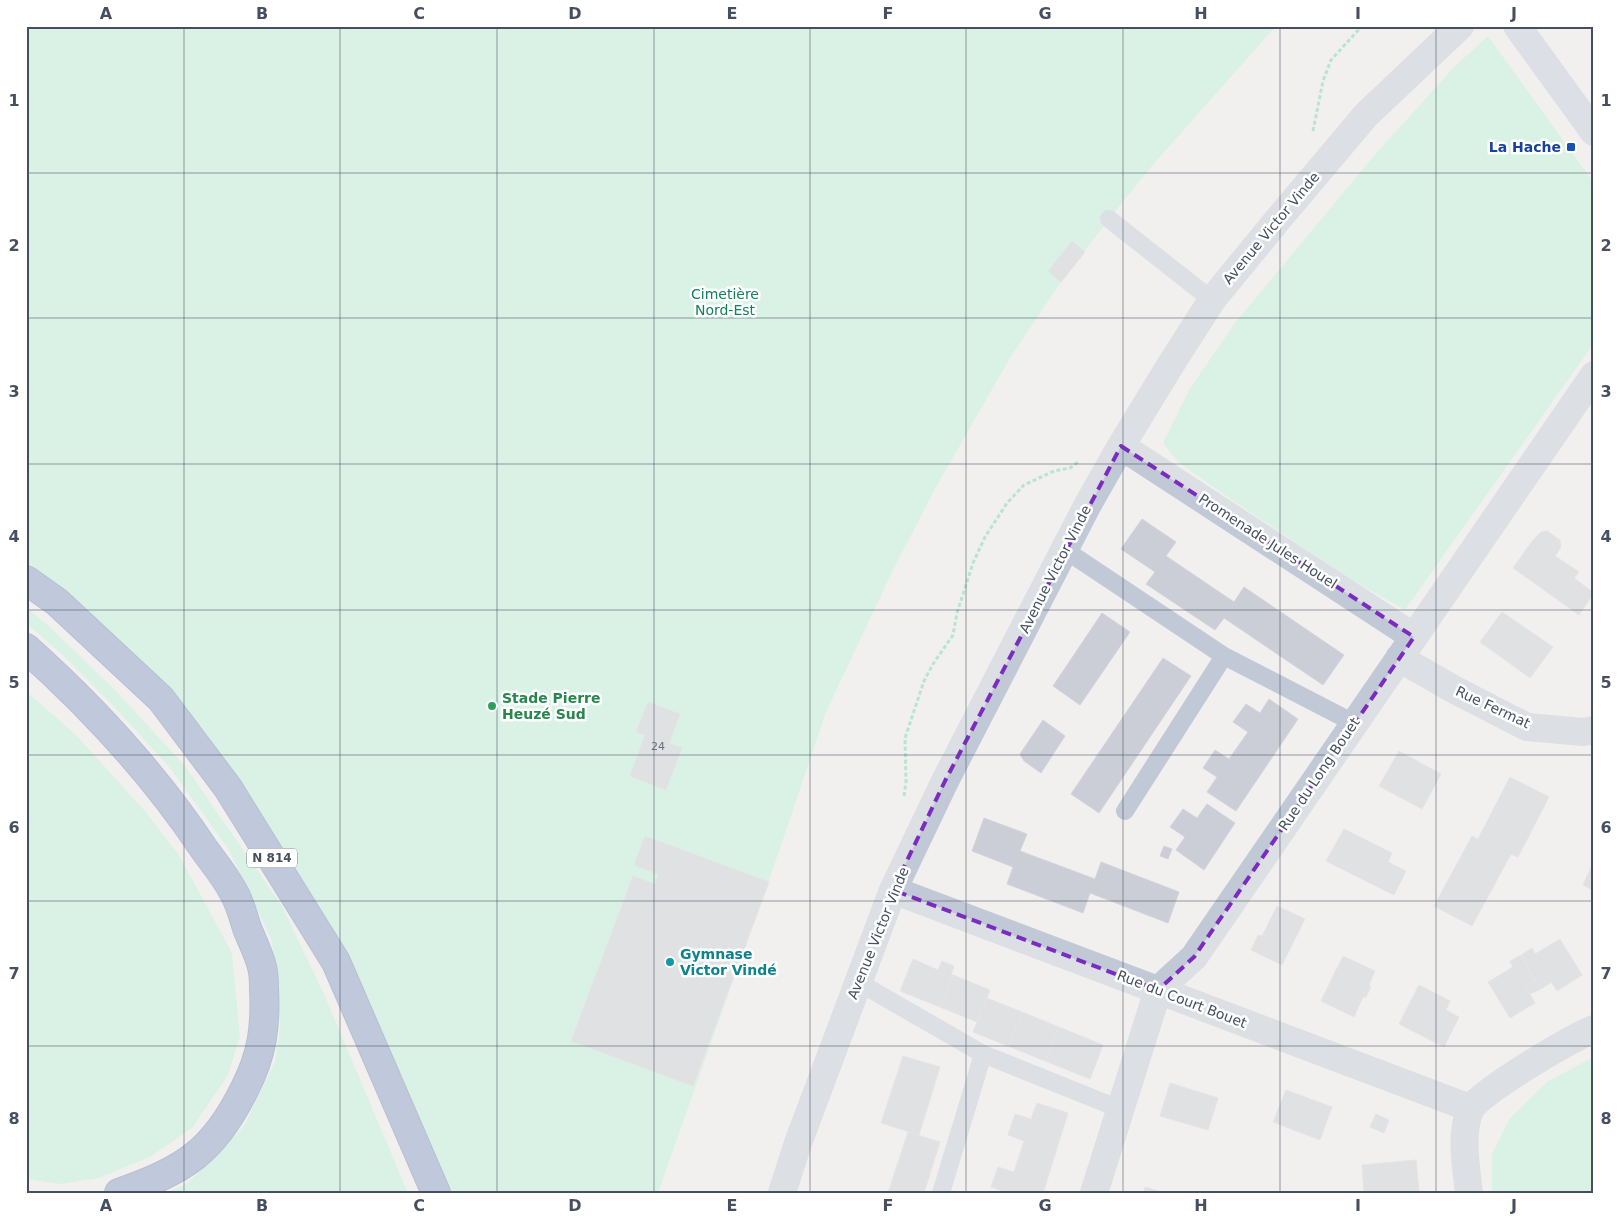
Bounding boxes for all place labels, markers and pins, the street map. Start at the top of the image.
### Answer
place label: La Hache [1489,139,1561,155]
marker: La Hache [1565,141,1577,153]
place label: Stade Pierre Heuzé Sud [502,690,600,722]
marker: Stade Pierre Heuzé Sud [486,700,498,712]
place label: Gymnase Victor Vindé [680,946,777,978]
marker: Gymnase Victor Vindé [664,956,676,968]

